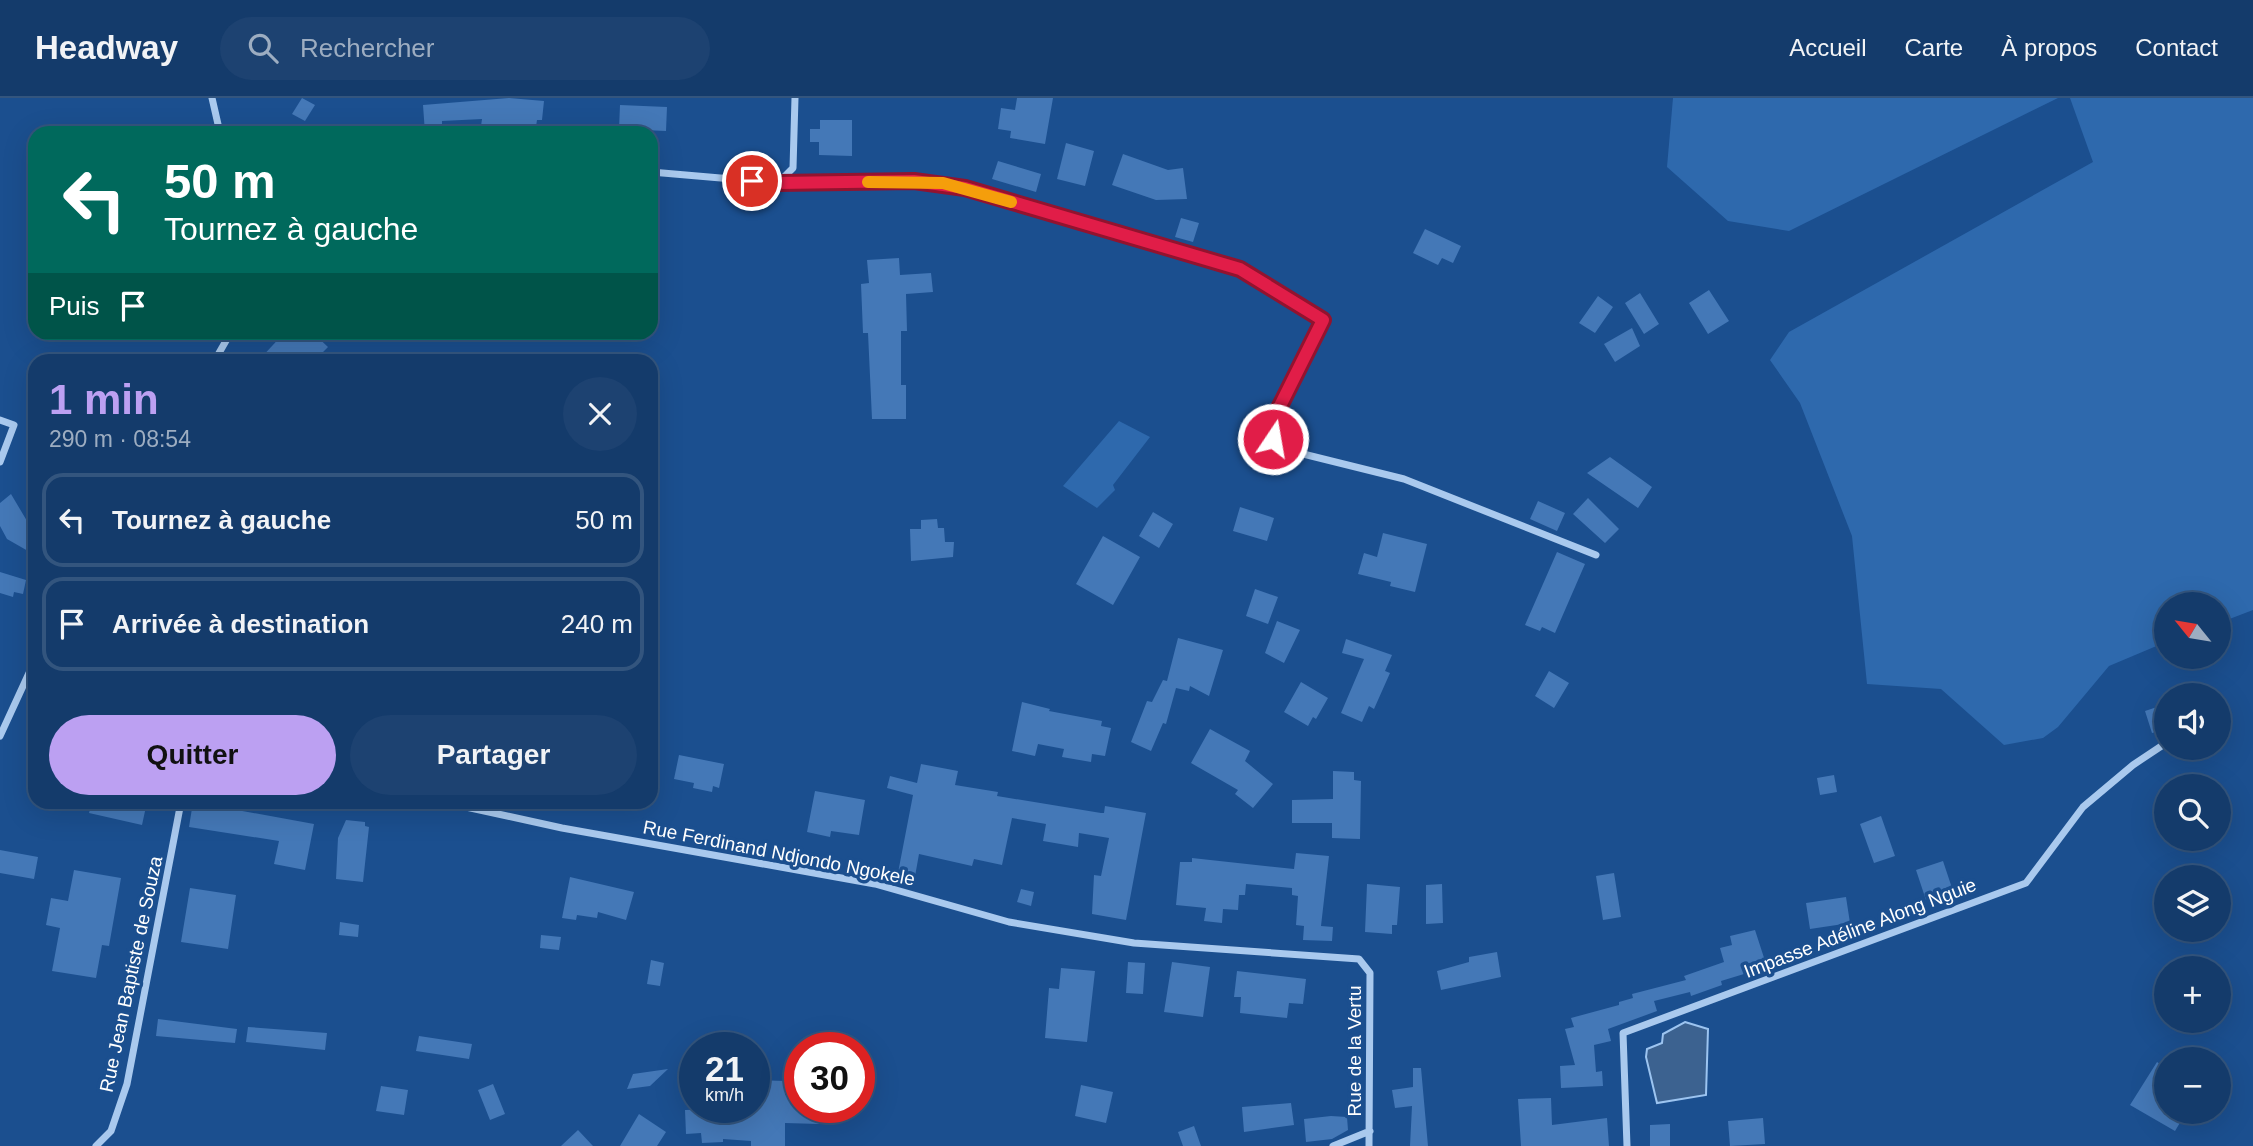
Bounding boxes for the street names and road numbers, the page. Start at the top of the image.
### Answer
street label: Rue Ferdinand Ndjondo Ngokele [641,816,917,890]
street label: Rue Jean Baptiste de Souza [96,854,166,1094]
street label: Impasse Adéline Along Nguie [1741,874,1979,982]
street label: Rue de la Vertu [1344,986,1365,1116]

